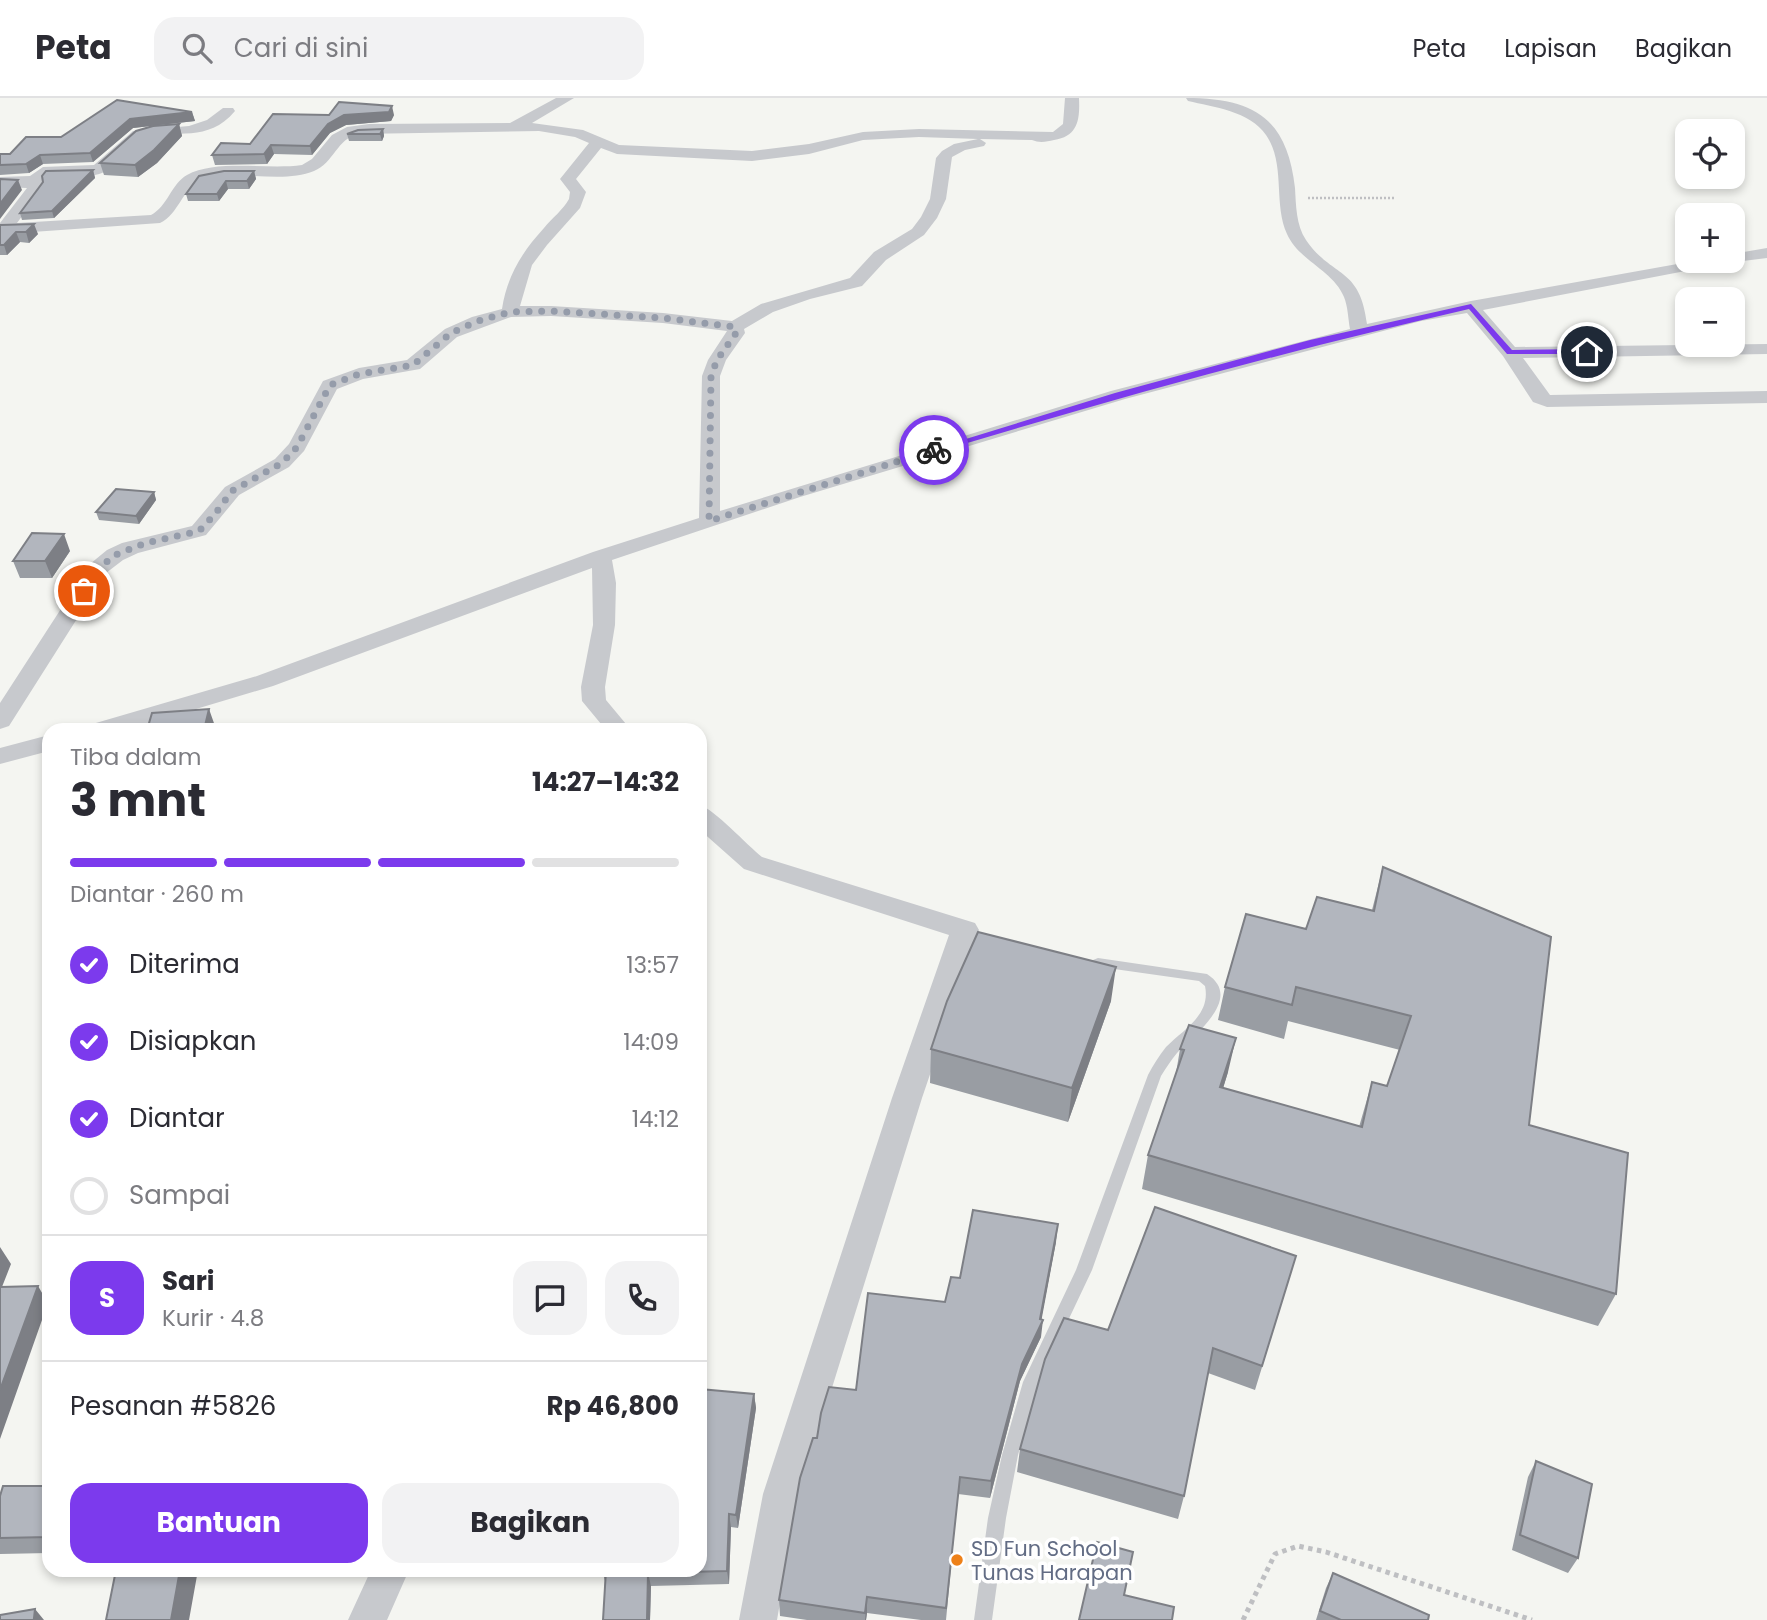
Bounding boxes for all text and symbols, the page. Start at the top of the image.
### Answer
search box [154,17,644,80]
text: Peta [35,24,112,71]
icon: search [178,29,216,67]
text: Cari di sini [234,30,368,66]
text: Peta [1412,32,1466,65]
text: Lapisan [1504,32,1597,65]
text: Bagikan [1635,32,1732,65]
map controls [1675,119,1745,357]
button: locate [1675,119,1745,189]
button: + [1675,203,1745,273]
button: − [1675,287,1745,357]
pin [1557,322,1617,382]
icon: home [1568,333,1606,371]
courier [899,415,969,485]
icon: bike [915,431,953,469]
pin [54,561,114,621]
icon: bag [65,572,103,610]
text: Tiba dalam [70,741,201,773]
text: 14:27–14:32 [532,764,679,800]
text: 3 mnt [70,768,206,832]
text: Diantar · 260 m [70,878,244,910]
icon: check [70,946,108,984]
text: Diterima [129,946,240,982]
text: 13:57 [626,949,679,981]
icon: check [70,1023,108,1061]
text: Disiapkan [129,1023,257,1059]
text: 14:09 [623,1026,679,1058]
icon: check [70,1100,108,1138]
text: Diantar [129,1100,225,1136]
text: 14:12 [632,1103,679,1135]
text: Sampai [129,1177,230,1213]
button: chat [513,1261,587,1335]
button: phone [605,1261,679,1335]
text: Sari [162,1263,214,1299]
text: S [99,1280,115,1316]
text: Kurir · 4.8 [162,1302,264,1334]
text: Pesanan #5826 [70,1388,276,1424]
text: Rp 46,800 [547,1388,679,1424]
button: Bantuan [70,1483,368,1563]
button: Bagikan [382,1483,679,1563]
place label: SD Fun School Tunas Harapan [971,1534,1133,1587]
marker: SD Fun School Tunas Harapan [949,1552,965,1568]

